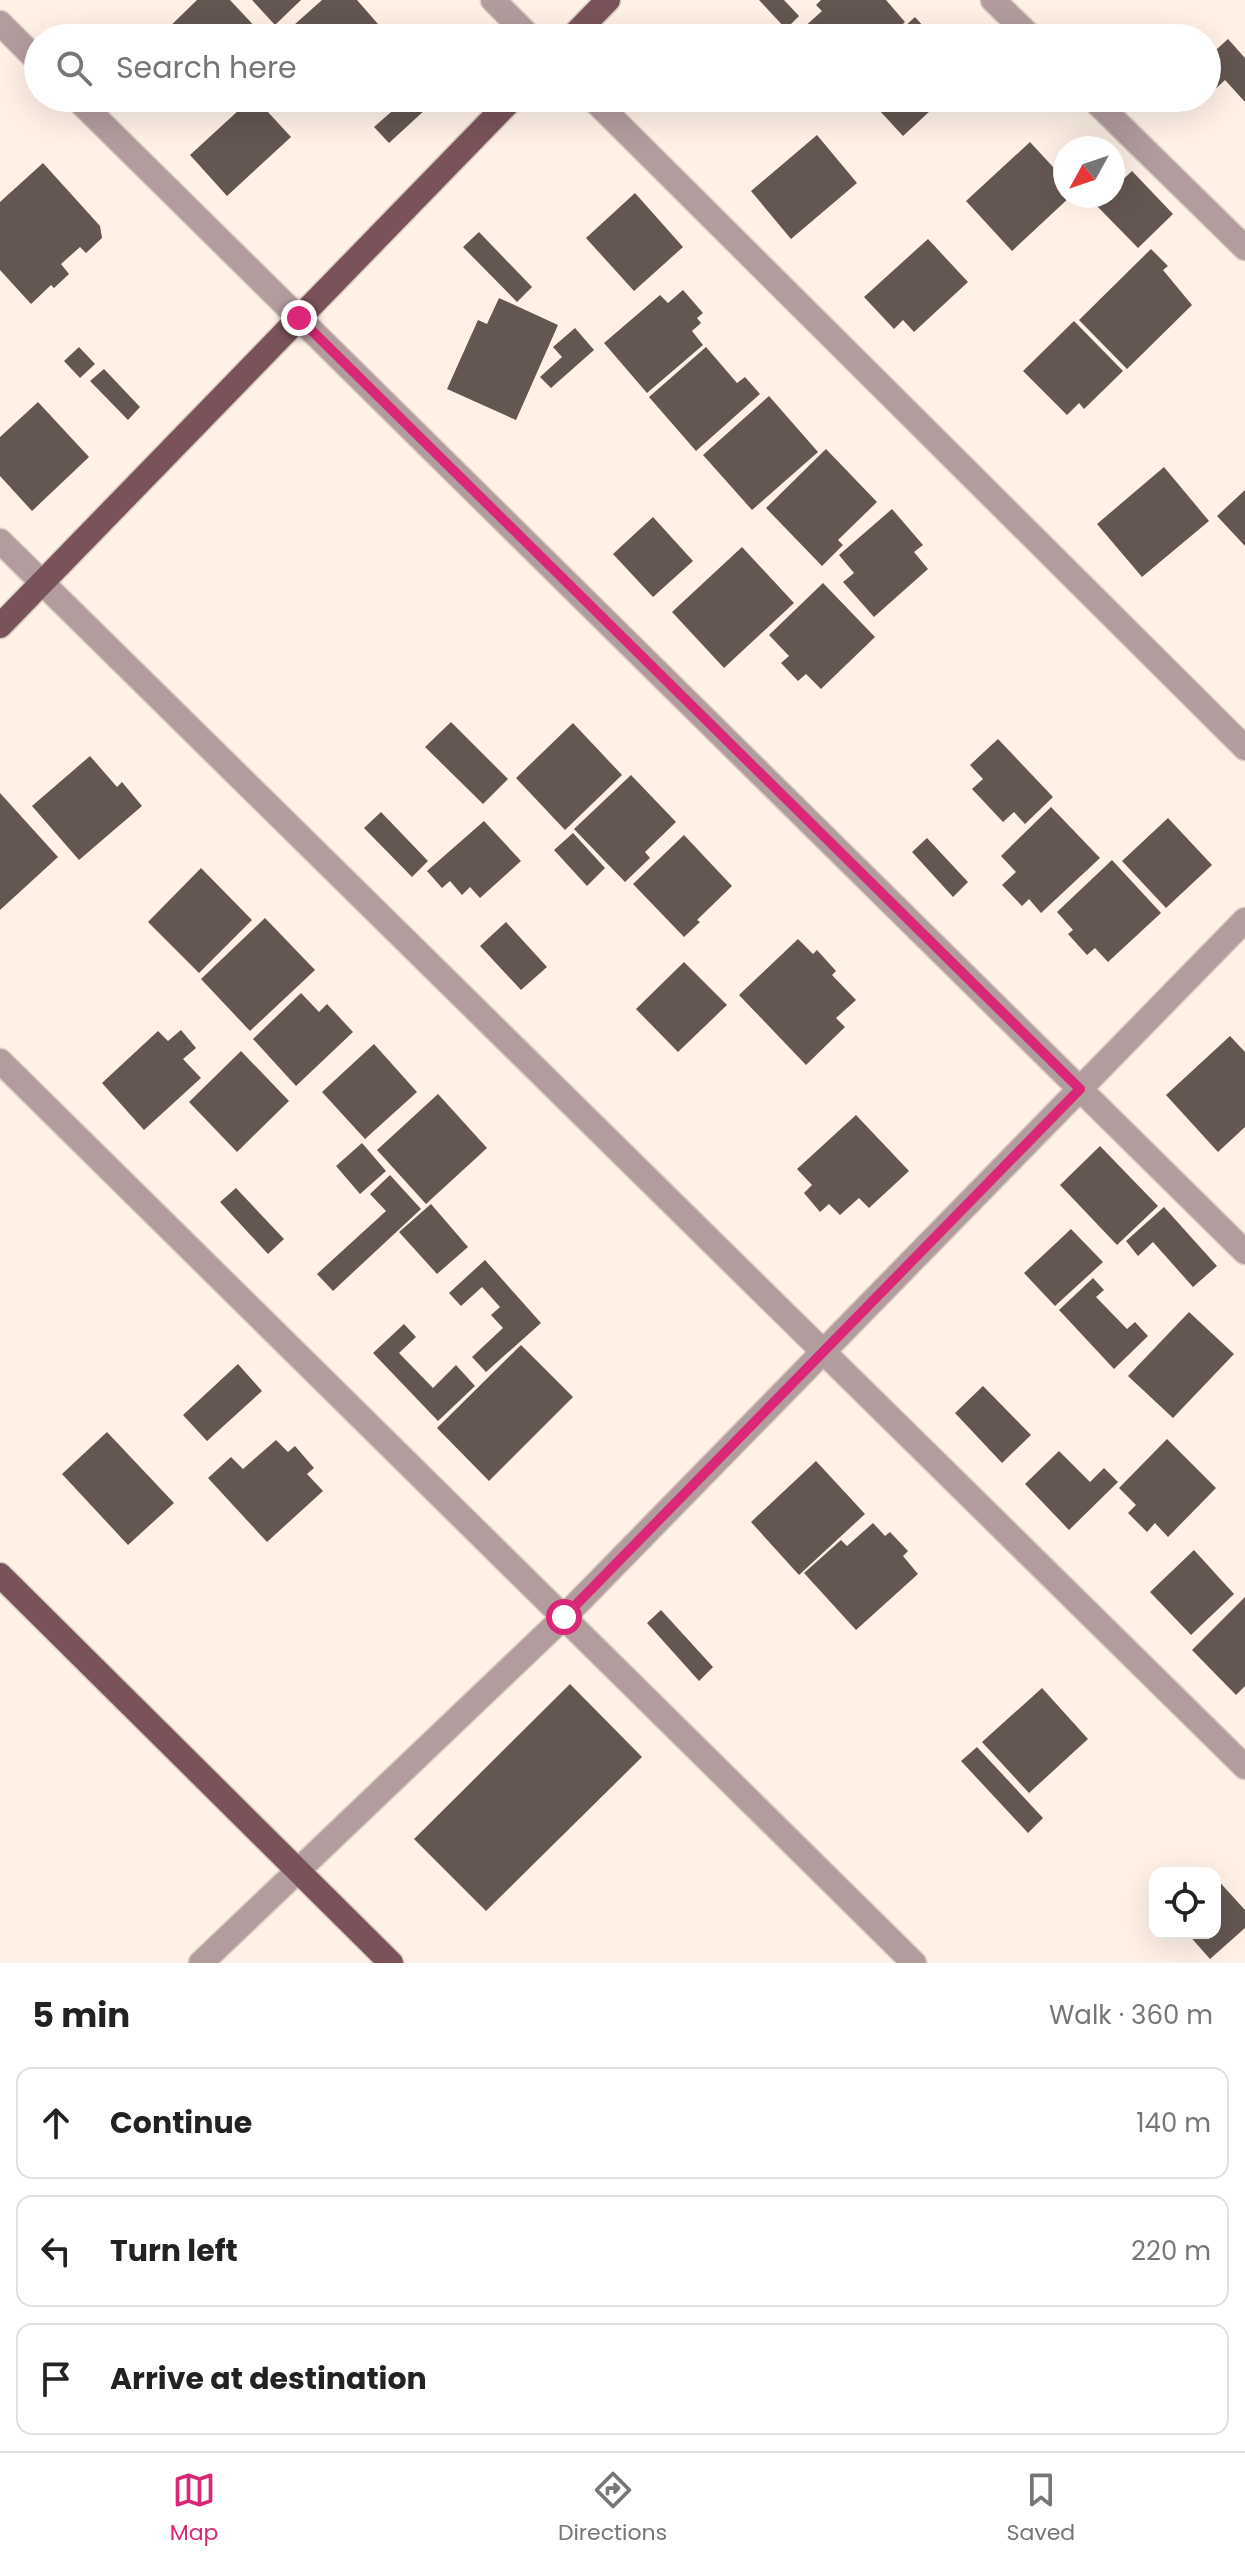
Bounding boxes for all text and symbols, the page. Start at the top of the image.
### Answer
search box [24,24,1221,112]
icon: search [52,46,96,90]
text: Search here [116,46,297,89]
north arrow [1053,136,1125,208]
route end [281,300,317,336]
route start [546,1599,582,1635]
map controls [1149,1867,1221,1939]
button: locate [1149,1867,1221,1939]
text: 5 min [32,1991,130,2039]
text: Walk · 360 m [1049,1997,1213,2033]
icon: ahead [34,2101,78,2145]
text: Continue [110,2101,252,2144]
text: 140 m [1136,2105,1211,2141]
icon: left [34,2229,78,2273]
text: Turn left [110,2229,238,2272]
text: 220 m [1131,2233,1211,2269]
icon: arrive [34,2357,78,2401]
text: Arrive at destination [110,2357,427,2400]
tab: Map [170,2468,218,2549]
tab: Directions [558,2468,667,2549]
tab: Saved [1007,2468,1075,2549]

